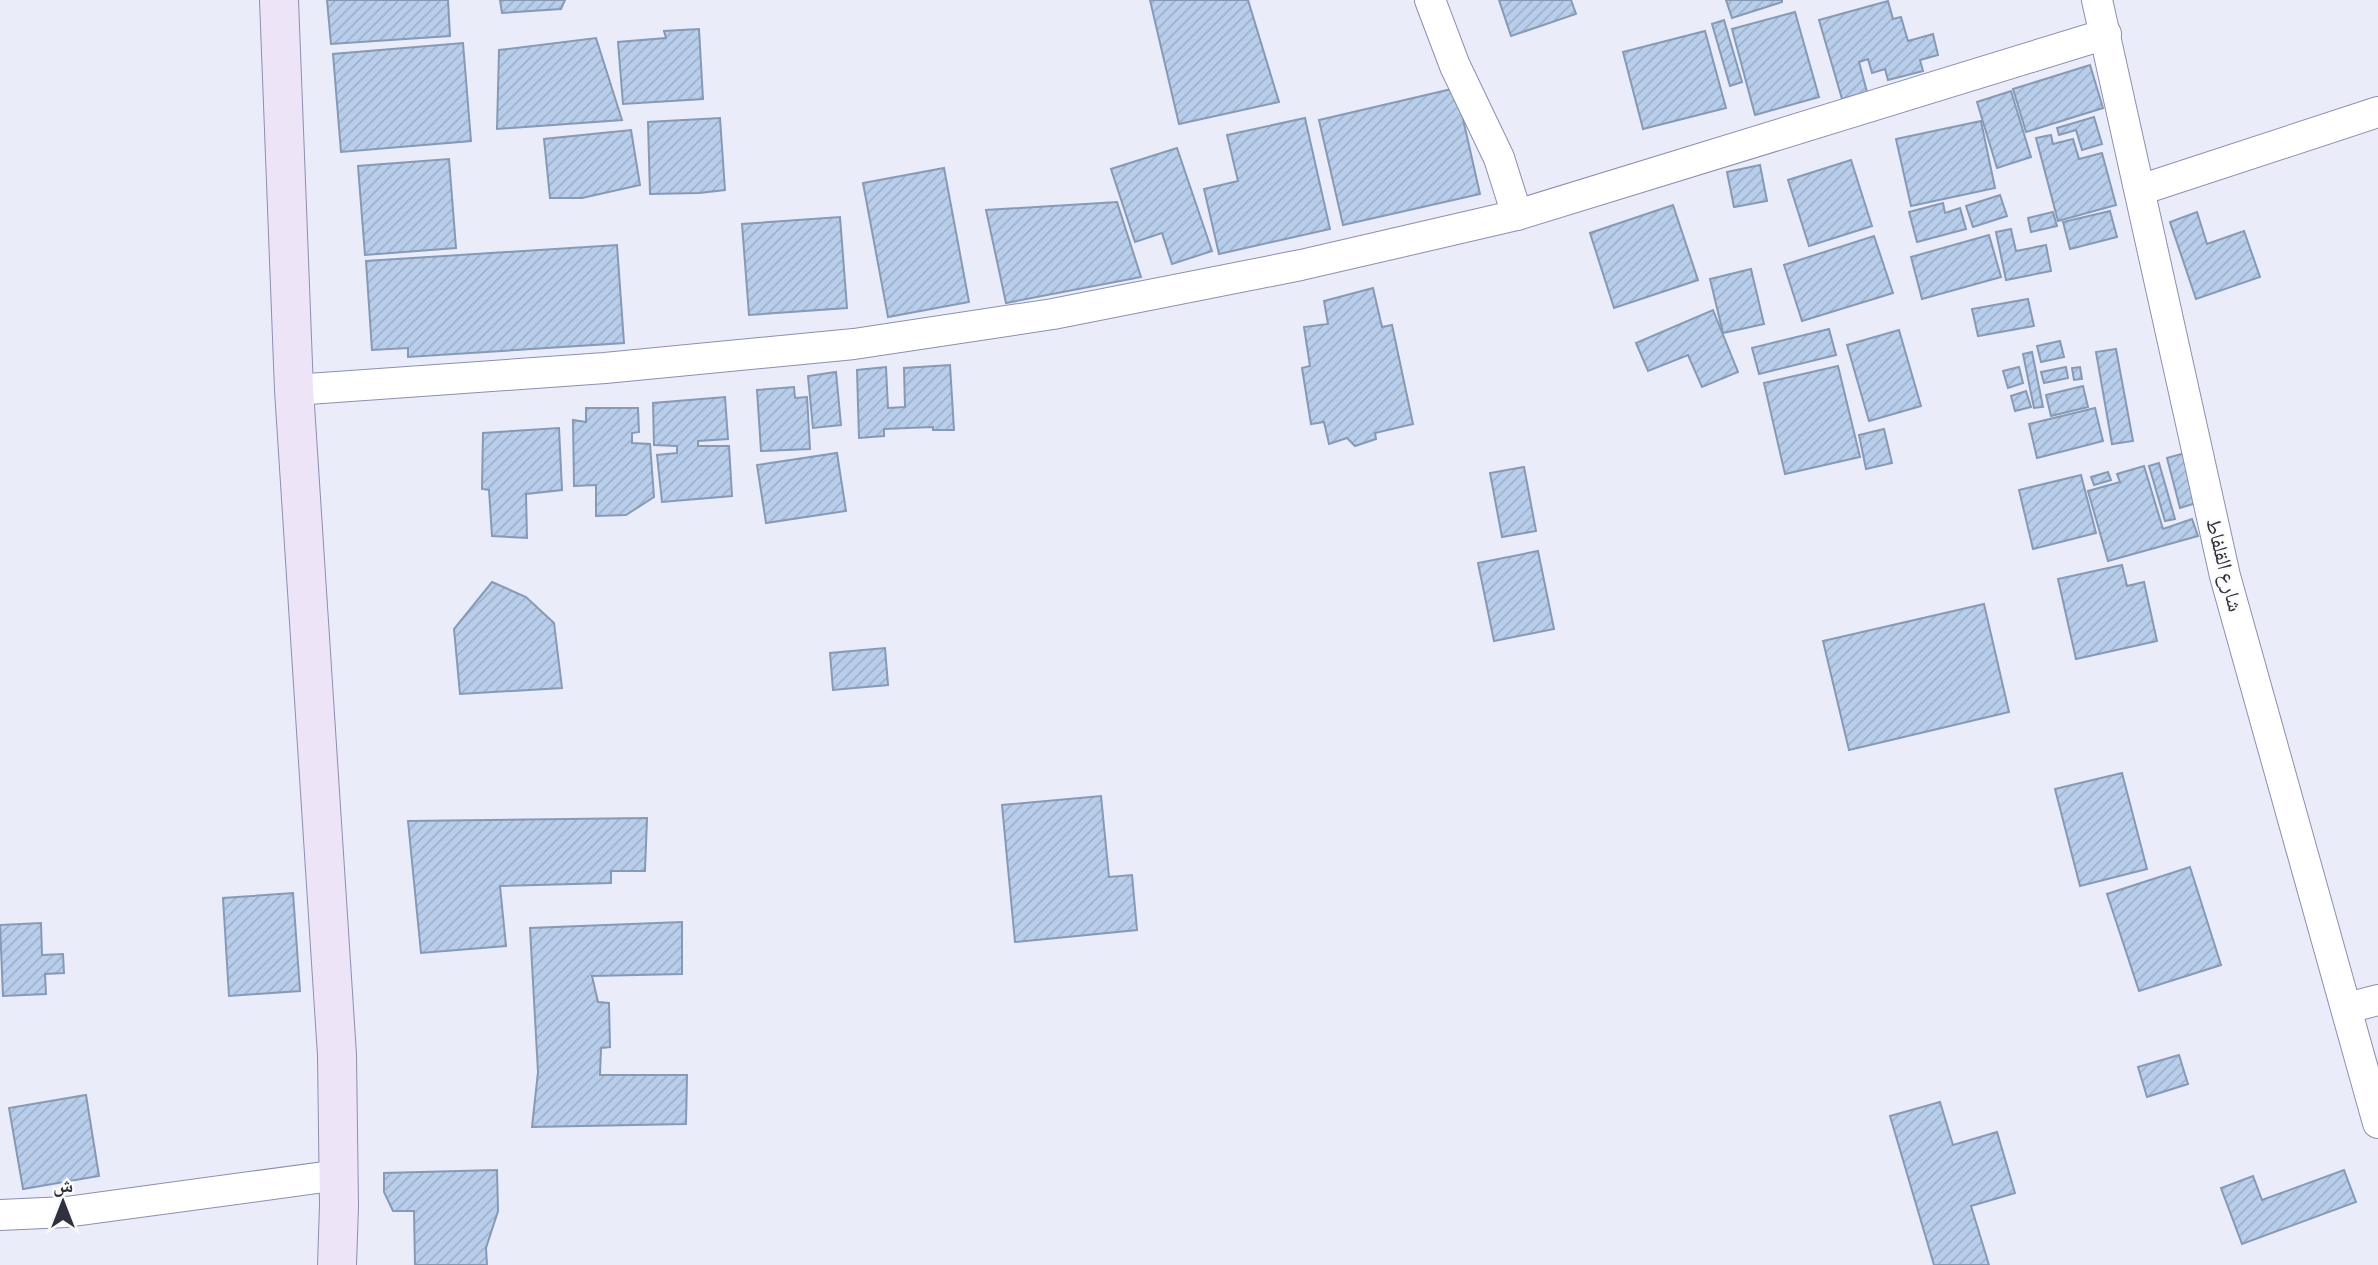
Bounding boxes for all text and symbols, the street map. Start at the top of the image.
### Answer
street label: شارع القلفاط [2200,516,2246,614]
north arrow [28,1167,98,1237]
text: ش [53,1177,73,1197]

